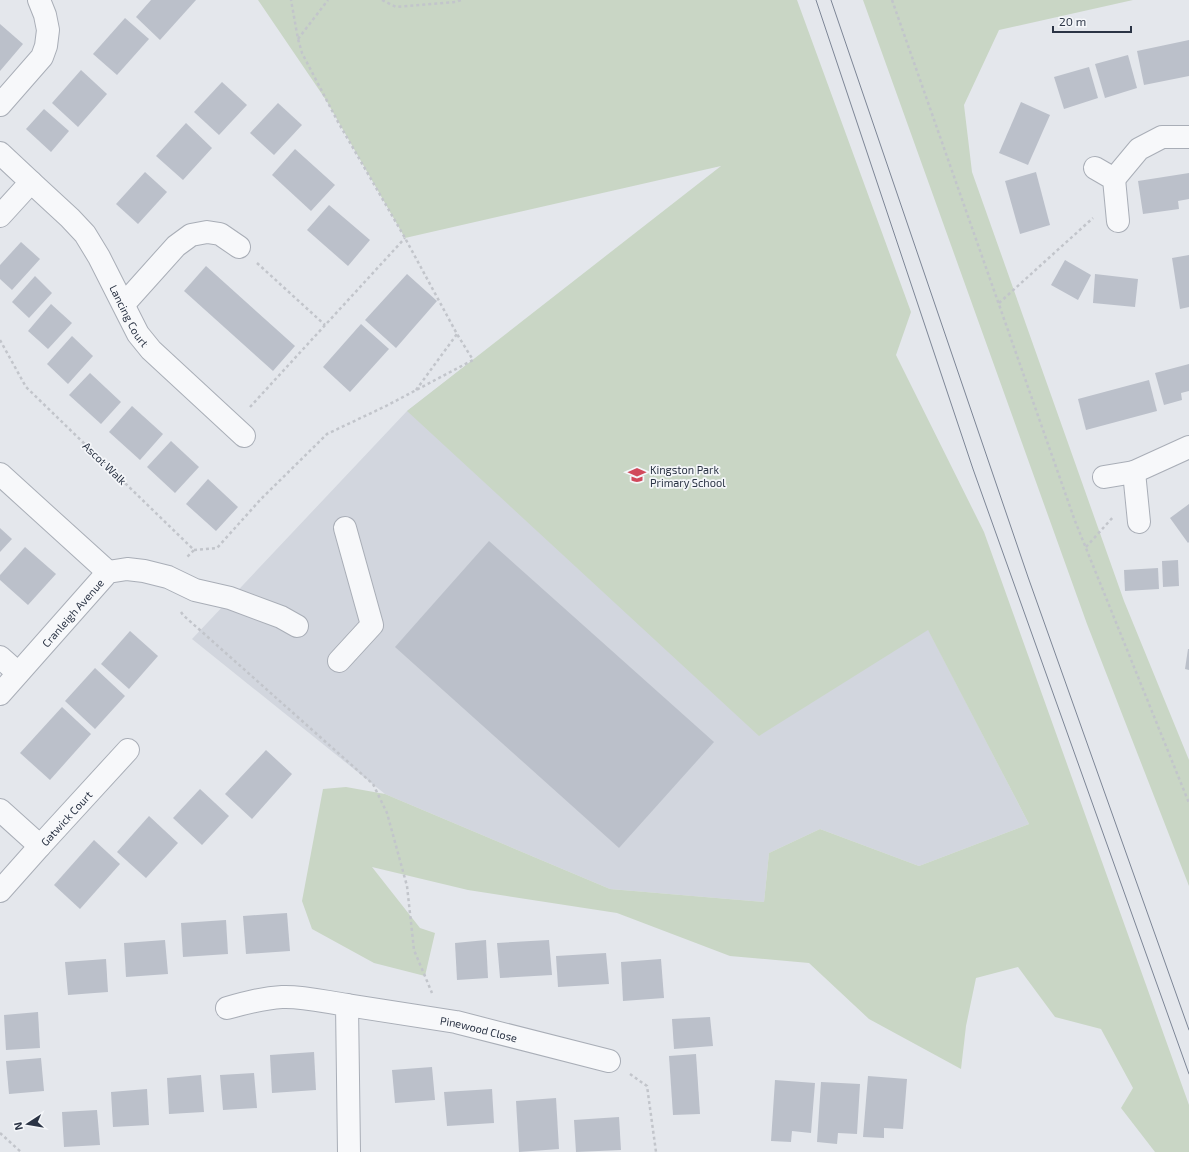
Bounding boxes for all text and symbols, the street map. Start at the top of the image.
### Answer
scale bar [1053,8,1131,34]
text: 20 m [1059,14,1086,28]
street label: Lancing Court [108,282,152,349]
street label: Ascot Walk [80,439,130,487]
place label: Kingston Park Primary School [650,463,726,489]
school or university icon: Kingston Park Primary School [627,465,647,485]
street label: Cranleigh Avenue [39,576,106,649]
street label: Gatwick Court [37,788,94,848]
street label: Pinewood Close [439,1013,519,1044]
north arrow [8,1104,48,1144]
text: N [11,1121,25,1131]

